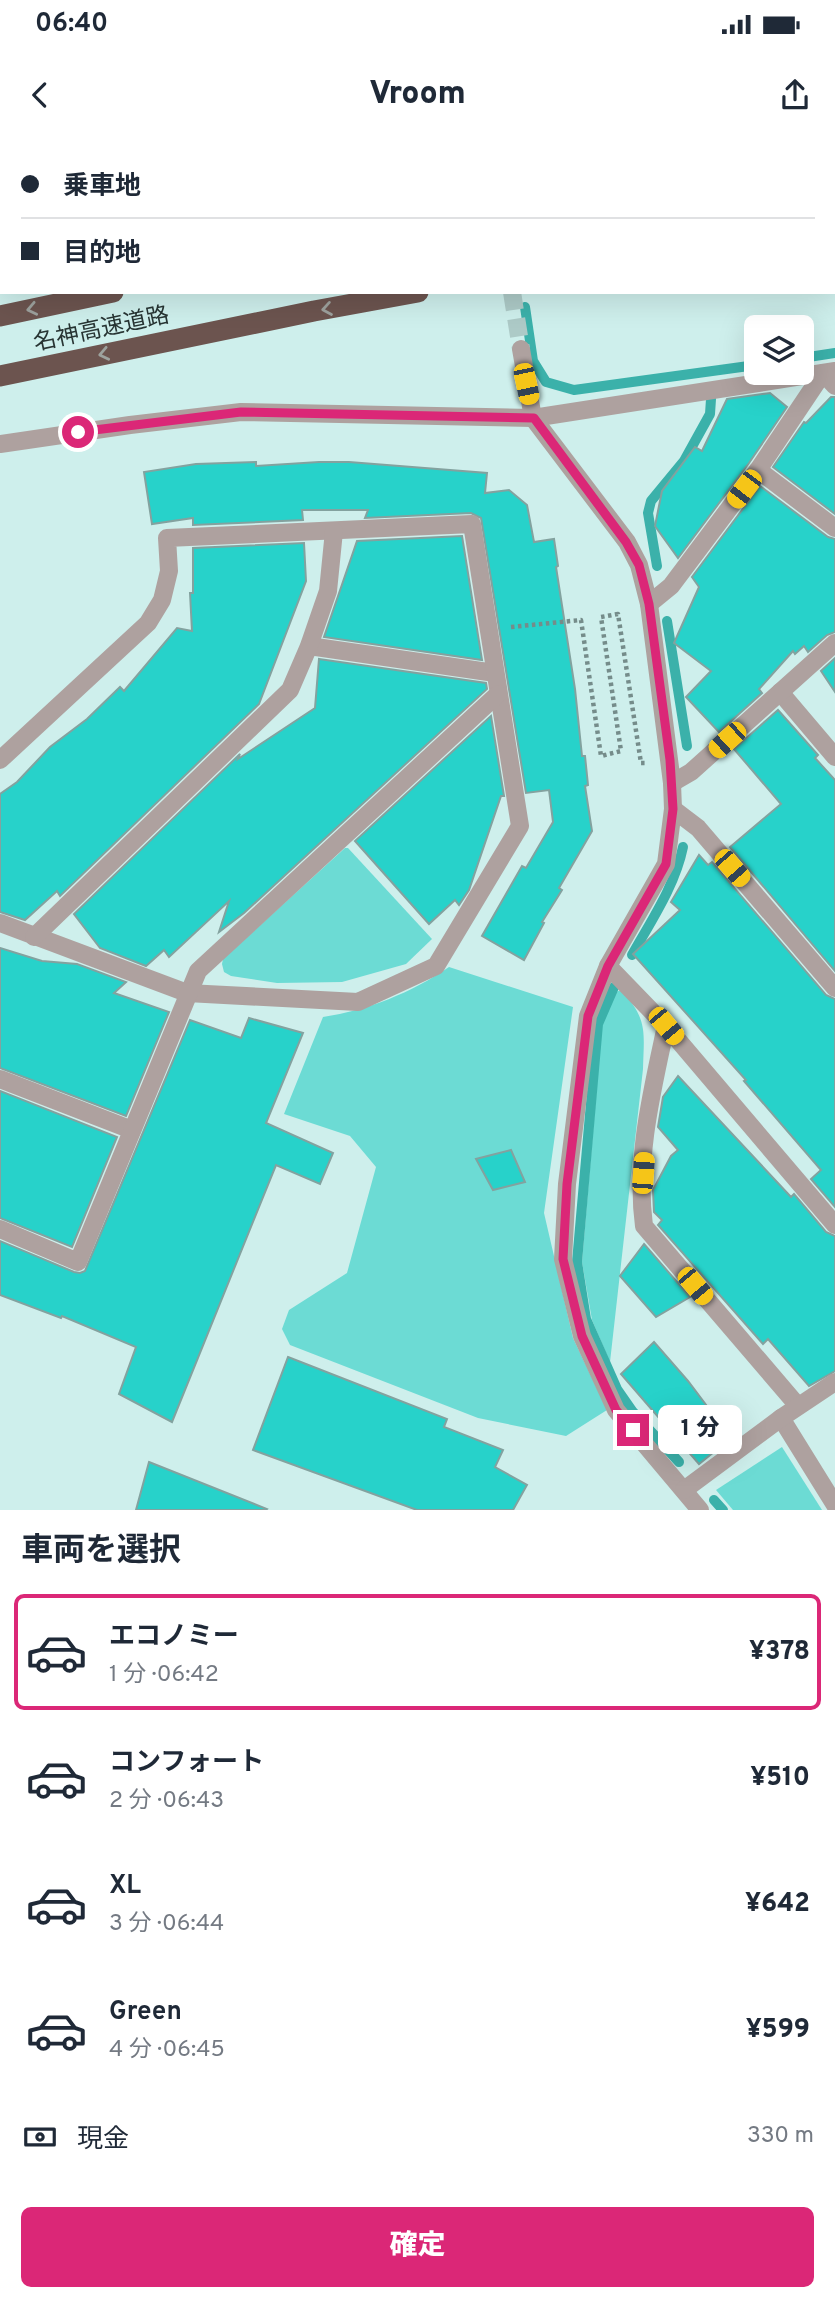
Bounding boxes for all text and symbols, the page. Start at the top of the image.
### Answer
text: 06:40 [35,8,108,41]
text: Vroom [369,75,466,115]
icon: back [21,76,59,114]
icon: share [776,76,814,114]
text: 乗車地 [63,171,141,204]
text: 目的地 [63,238,141,271]
one-way arrow [26,301,38,316]
one-way arrow [321,301,333,316]
street label: 名神高速道路 [31,302,172,359]
map controls [744,315,814,385]
button: layers [744,315,814,385]
one-way arrow [98,346,110,361]
car [512,361,541,407]
route start [62,416,94,448]
car [723,466,766,512]
car [705,718,750,762]
car [711,845,754,891]
car [645,1003,688,1049]
car [632,1151,655,1195]
car [674,1263,717,1309]
callout: 1 分 [658,1406,742,1454]
route end [617,1414,649,1446]
text: 1 分 [681,1415,719,1444]
text: 車両を選択 [21,1532,181,1572]
icon: car [25,1621,88,1684]
text: エコノミー [109,1621,239,1654]
text: ¥378 [749,1636,810,1669]
text: 1 分 · 06:42 [109,1661,219,1690]
icon: car [25,1747,88,1810]
text: コンフォート [109,1747,264,1780]
text: ¥510 [750,1762,810,1795]
text: 2 分 · 06:43 [109,1787,224,1816]
text: XL [109,1870,141,1903]
icon: car [25,1873,88,1936]
text: ¥642 [745,1888,810,1921]
text: 3 分 · 06:44 [109,1910,224,1939]
text: Green [109,1996,182,2029]
icon: car [25,1999,88,2062]
text: ¥599 [746,2014,810,2047]
text: 4 分 · 06:45 [109,2036,225,2065]
icon: cash [21,2118,59,2156]
text: 330 m [747,2122,814,2151]
text: 現金 [77,2124,129,2157]
button: 確定 [21,2207,814,2287]

